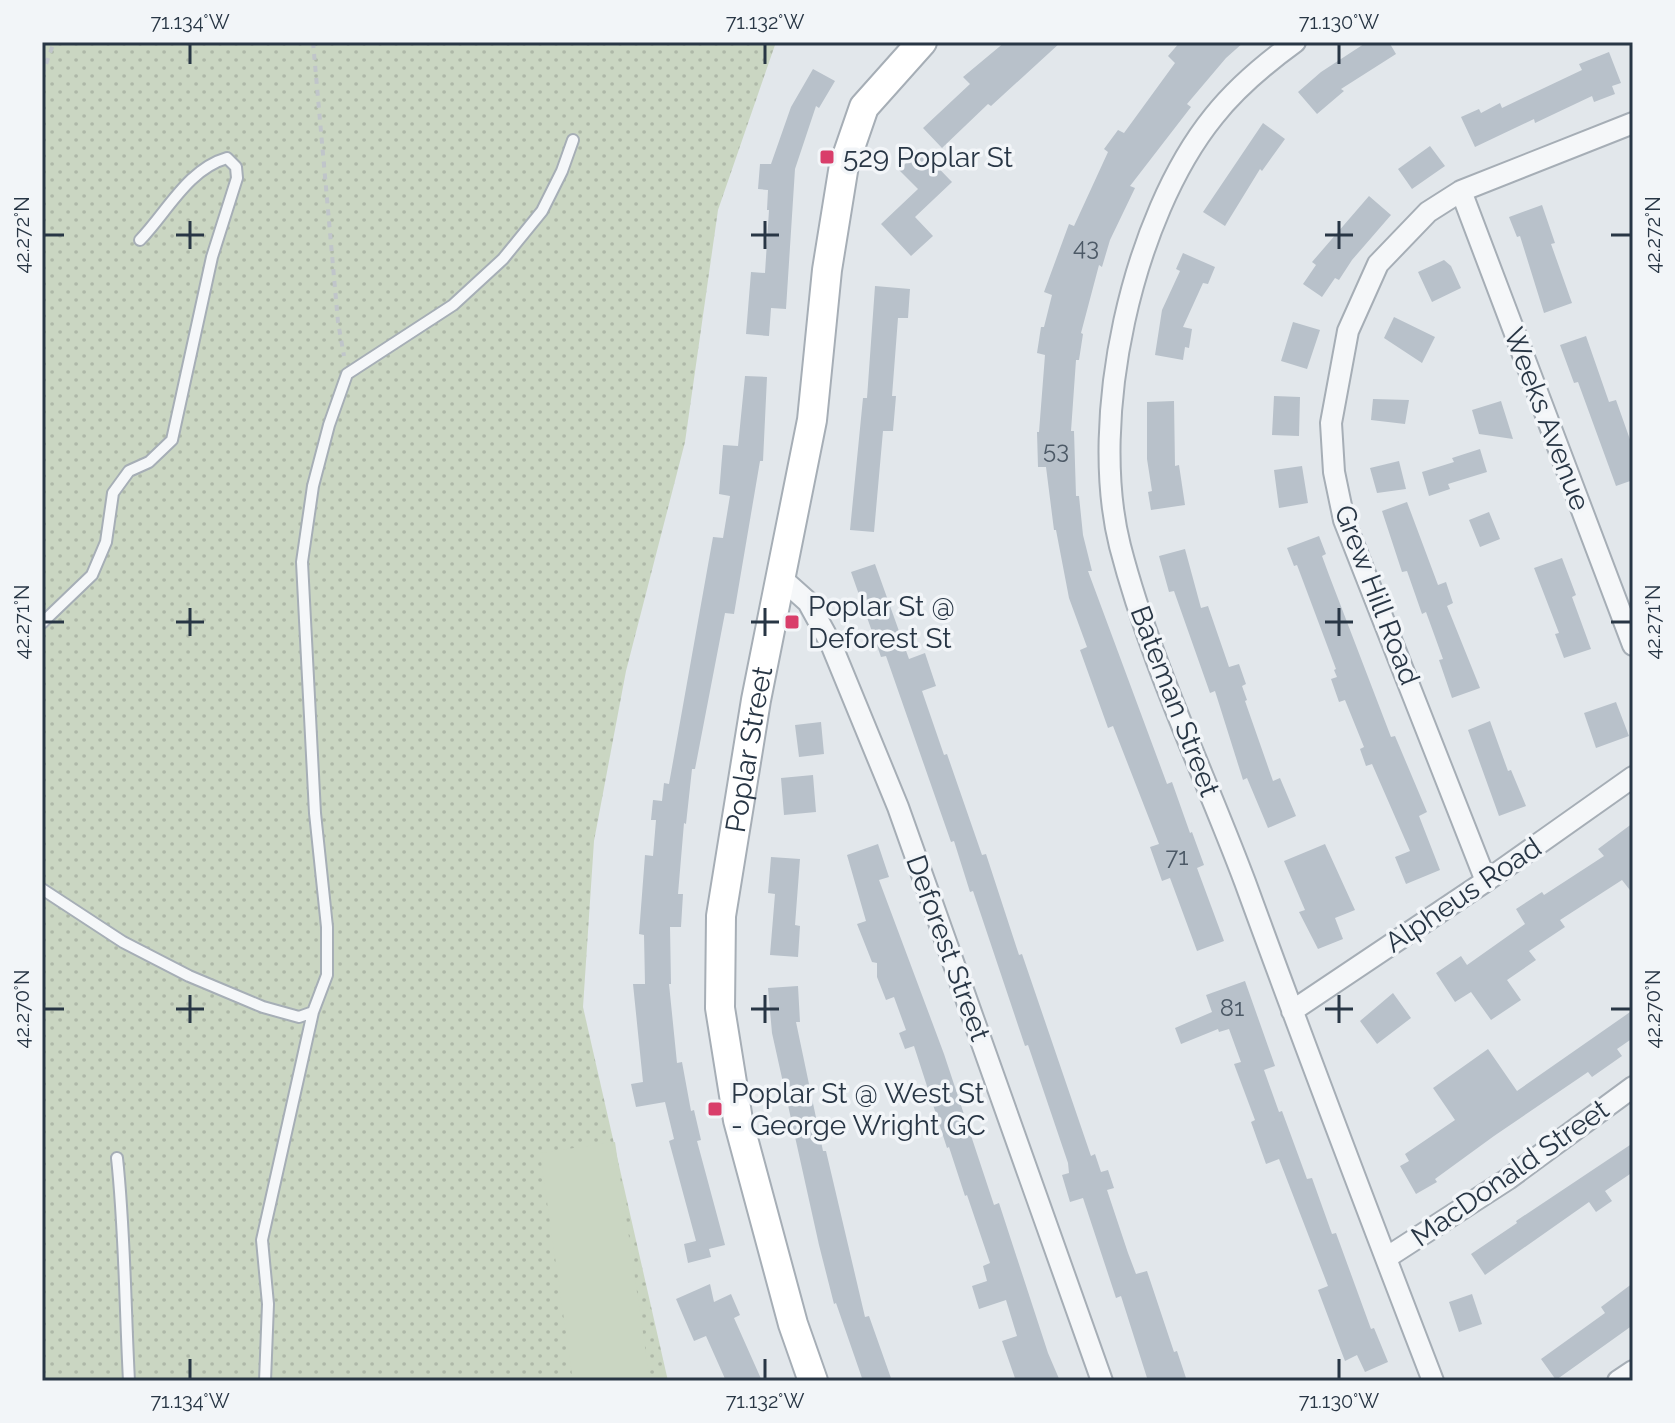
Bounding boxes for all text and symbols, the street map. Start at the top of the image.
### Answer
text: 71.134°W [150,10,230,34]
text: 71.132°W [726,10,804,34]
text: 71.130°W [1299,10,1379,34]
place label: 529 Poplar St [843,141,1013,174]
marker: 529 Poplar St [818,148,836,166]
text: 42.272°N [10,196,34,274]
text: 42.272°N [1641,196,1665,274]
house number: 43 [1073,232,1099,261]
street label: Weeks Avenue [1497,323,1597,515]
house number: 53 [1043,435,1069,464]
street label: Grew Hill Road [1328,500,1426,690]
text: 42.271°N [10,584,34,660]
text: 42.271°N [1641,584,1665,660]
place label: Poplar St @ Deforest St [808,590,955,655]
street label: Bateman Street [1123,601,1227,802]
marker: Poplar St @ Deforest St [783,613,801,631]
street label: Poplar Street [718,663,779,835]
street label: Alpheus Road [1379,831,1547,959]
house number: 71 [1165,842,1189,871]
street label: Deforest Street [899,851,997,1046]
text: 42.270°N [10,970,34,1048]
text: 42.270°N [1641,970,1665,1048]
house number: 81 [1220,993,1244,1022]
place label: Poplar St @ West St - George Wright GC [731,1077,986,1142]
street label: MacDonald Street [1405,1092,1615,1253]
marker: Poplar St @ West St - George Wright GC [706,1100,724,1118]
text: 71.134°W [150,1389,230,1413]
text: 71.132°W [726,1389,804,1413]
text: 71.130°W [1299,1389,1379,1413]

